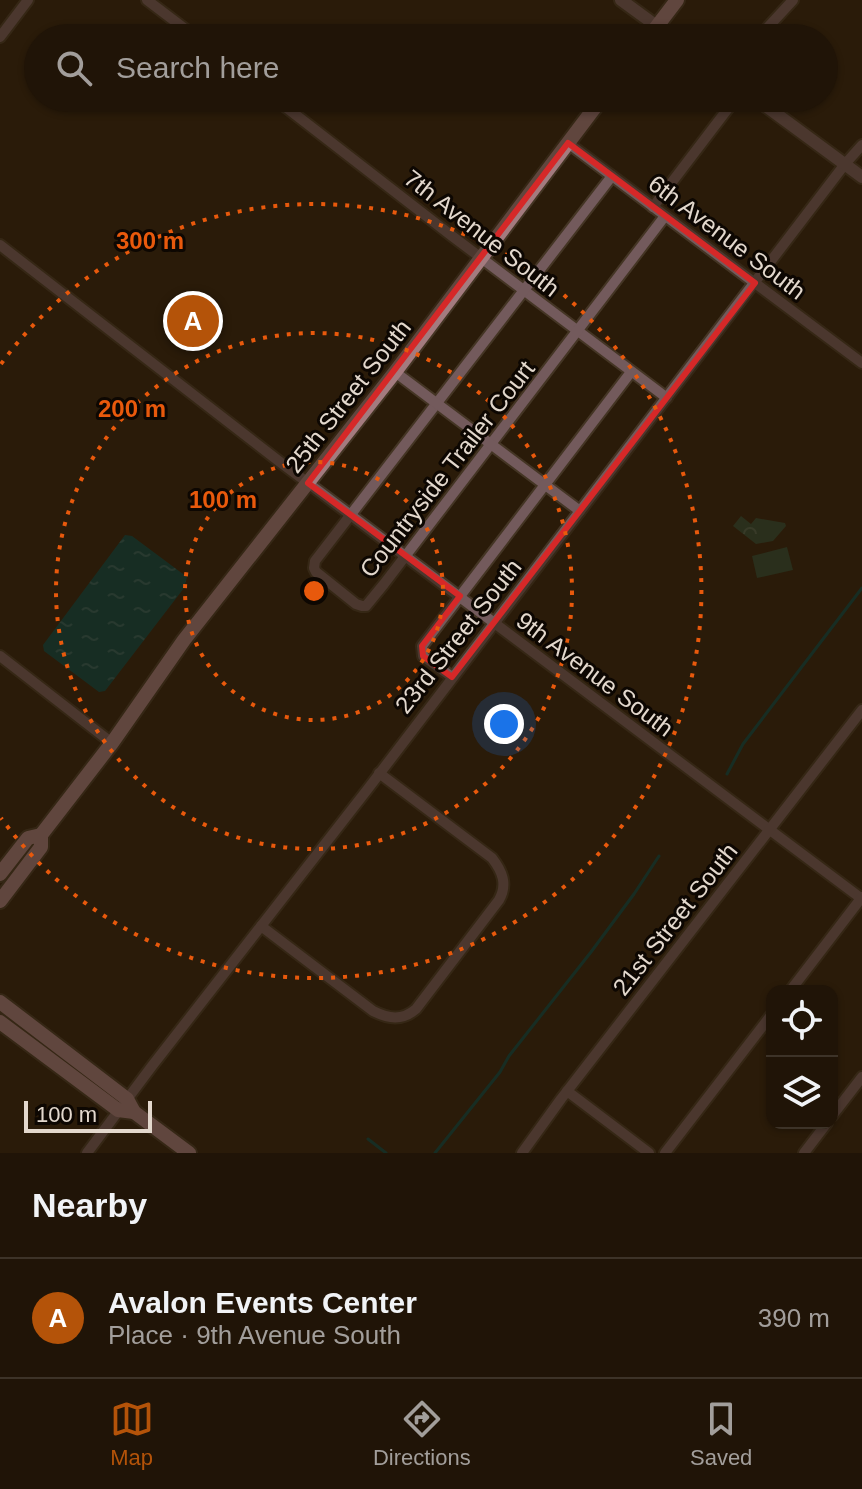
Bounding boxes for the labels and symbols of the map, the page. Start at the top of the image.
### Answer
street label: 7th Avenue South [399,164,565,302]
street label: 6th Avenue South [643,169,811,305]
text: 300 m [116,227,184,254]
pin: A [167,291,219,351]
street label: 25th Street South [280,314,416,478]
street label: Countryside Trailer Court [354,355,540,582]
text: 200 m [98,395,166,422]
text: 100 m [189,486,257,513]
street label: 23rd Street South [389,554,527,718]
centre of rings [300,577,328,605]
street label: 9th Avenue South [511,606,679,742]
your location [484,704,524,744]
street label: 21st Street South [607,838,743,1000]
scale bar [24,1097,152,1133]

